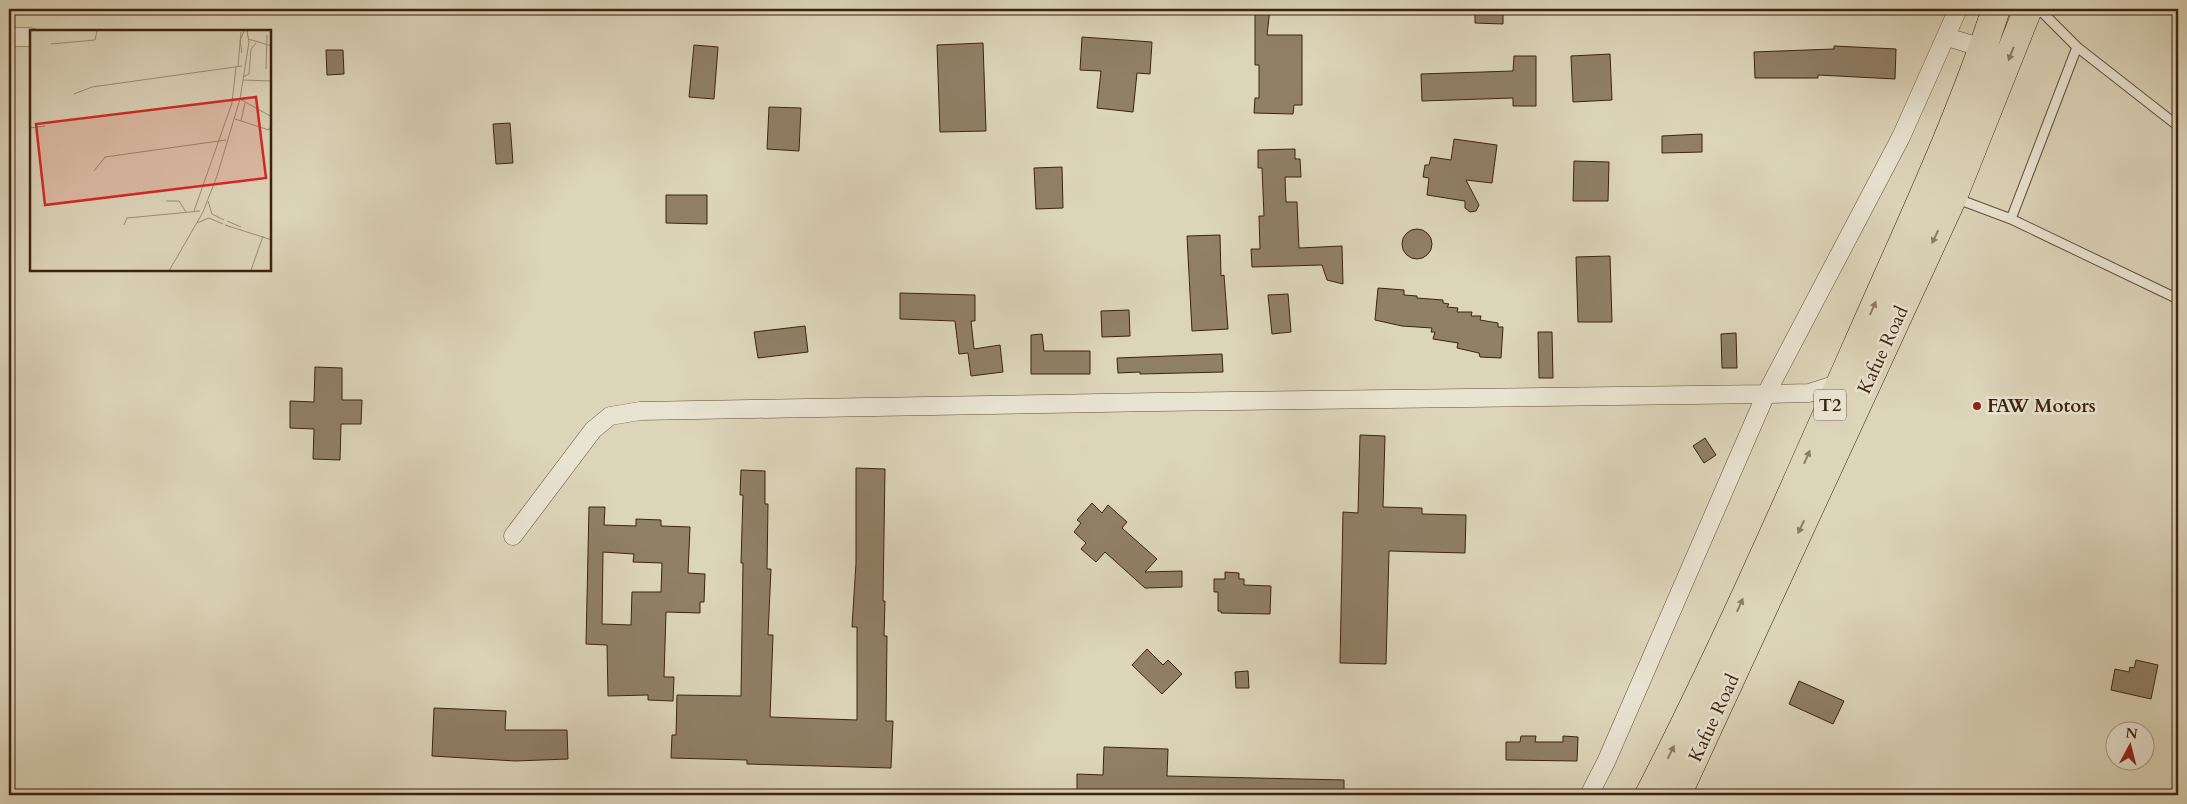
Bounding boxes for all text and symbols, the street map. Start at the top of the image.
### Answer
inset map [30,30,271,271]
one-way arrow [2007,47,2014,62]
one-way arrow [1930,230,1938,244]
one-way arrow [1870,301,1878,315]
street label: Kafue Road [1851,302,1915,398]
road number: T2 [1814,390,1846,420]
place label: FAW Motors [1987,393,2096,419]
marker: FAW Motors [1971,400,1983,412]
one-way arrow [1804,450,1812,464]
one-way arrow [1797,520,1805,534]
one-way arrow [1737,598,1745,612]
street label: Kafue Road [1682,670,1746,766]
north arrow [2104,722,2154,772]
text: N [2124,723,2139,744]
one-way arrow [1667,745,1675,759]

